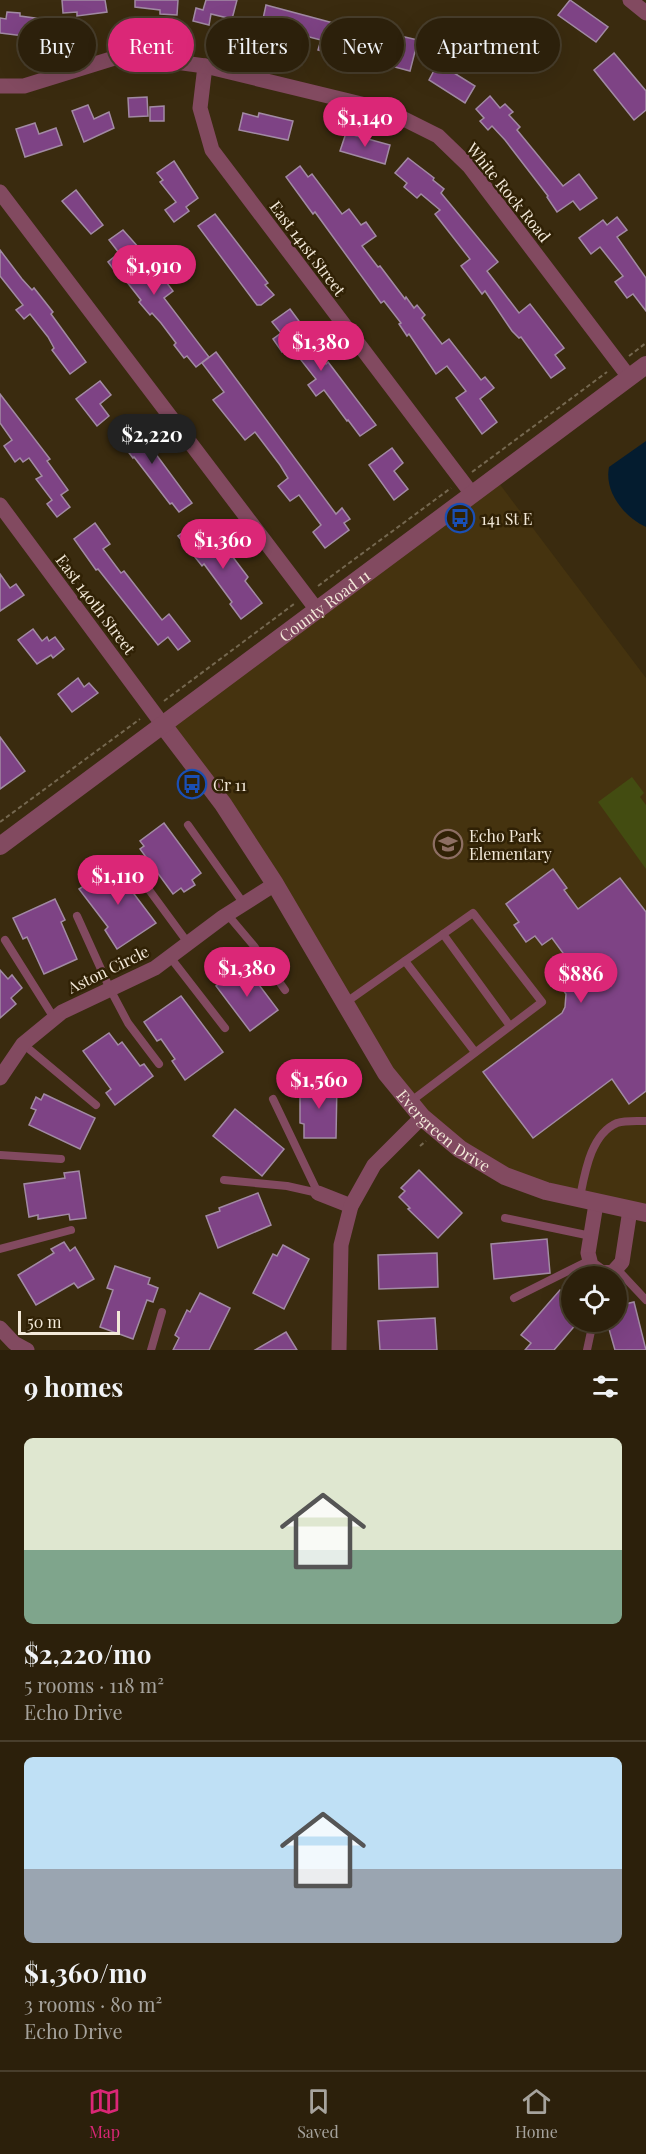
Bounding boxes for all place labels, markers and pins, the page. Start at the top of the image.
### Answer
pin: $1,140 [316,97,414,148]
pin: $1,910 [105,245,203,296]
pin: $1,380 [272,321,370,372]
pin: $2,220 [103,414,201,465]
bus stop icon: 141 St E [444,502,476,534]
place label: 141 St E [481,508,533,529]
pin: $1,360 [174,519,272,570]
bus stop icon: Cr 11 [176,768,208,800]
place label: Cr 11 [213,774,247,795]
place label: Echo Park Elementary [469,825,552,864]
school or university icon: Echo Park Elementary [432,828,464,860]
pin: $1,110 [69,855,167,906]
pin: $1,380 [198,947,296,998]
pin: $886 [545,953,617,1004]
pin: $1,560 [270,1059,368,1110]

